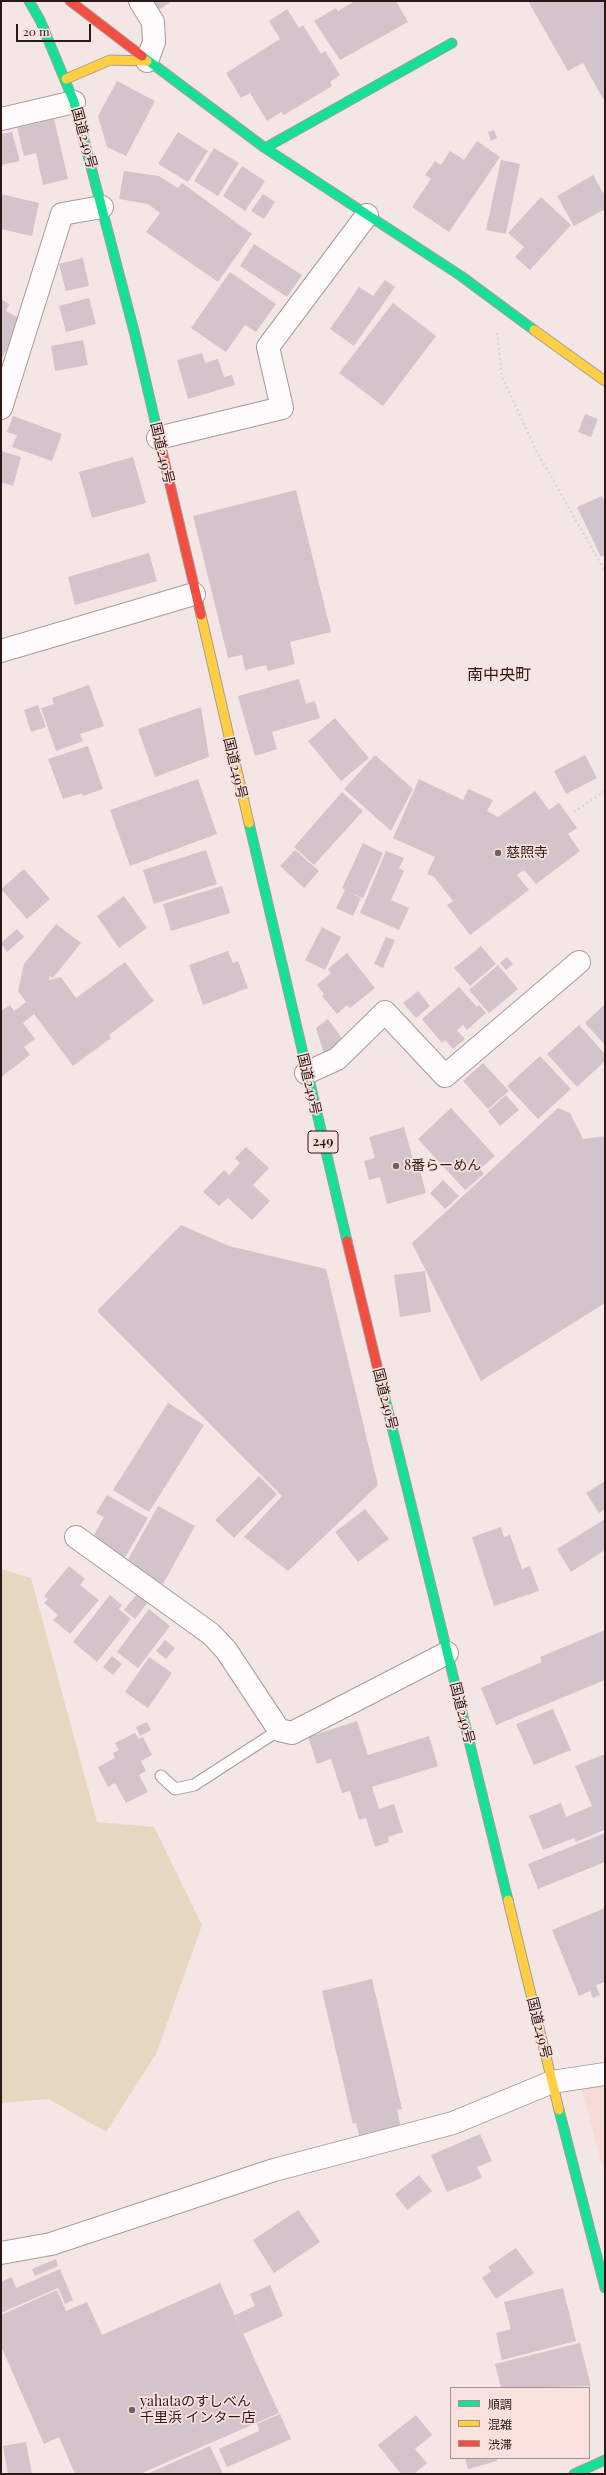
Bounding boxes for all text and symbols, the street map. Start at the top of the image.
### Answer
scale bar [18,16,93,42]
text: 20 m [23,23,50,39]
street label: 国道249号 [68,106,100,170]
street label: 国道249号 [147,421,177,485]
district label: 南中央町 [467,665,531,685]
street label: 国道249号 [220,736,250,800]
place label: 慈照寺 [506,845,548,861]
marker: 慈照寺 [493,848,503,858]
street label: 国道249号 [294,1052,324,1116]
road number: 249 [308,1131,338,1153]
place label: 8番らーめん [404,1158,481,1174]
marker: 8番らーめん [391,1161,401,1171]
street label: 国道249号 [369,1367,401,1431]
street label: 国道249号 [446,1681,478,1745]
street label: 国道249号 [523,1996,555,2060]
legend [450,2387,590,2459]
place label: yahataのすしべん 千里浜 インター店 [140,2394,255,2426]
text: 順調 [488,2396,512,2412]
marker: yahataのすしべん 千里浜 インター店 [127,2405,137,2415]
text: 混雑 [488,2416,512,2432]
text: 渋滞 [488,2436,512,2452]

